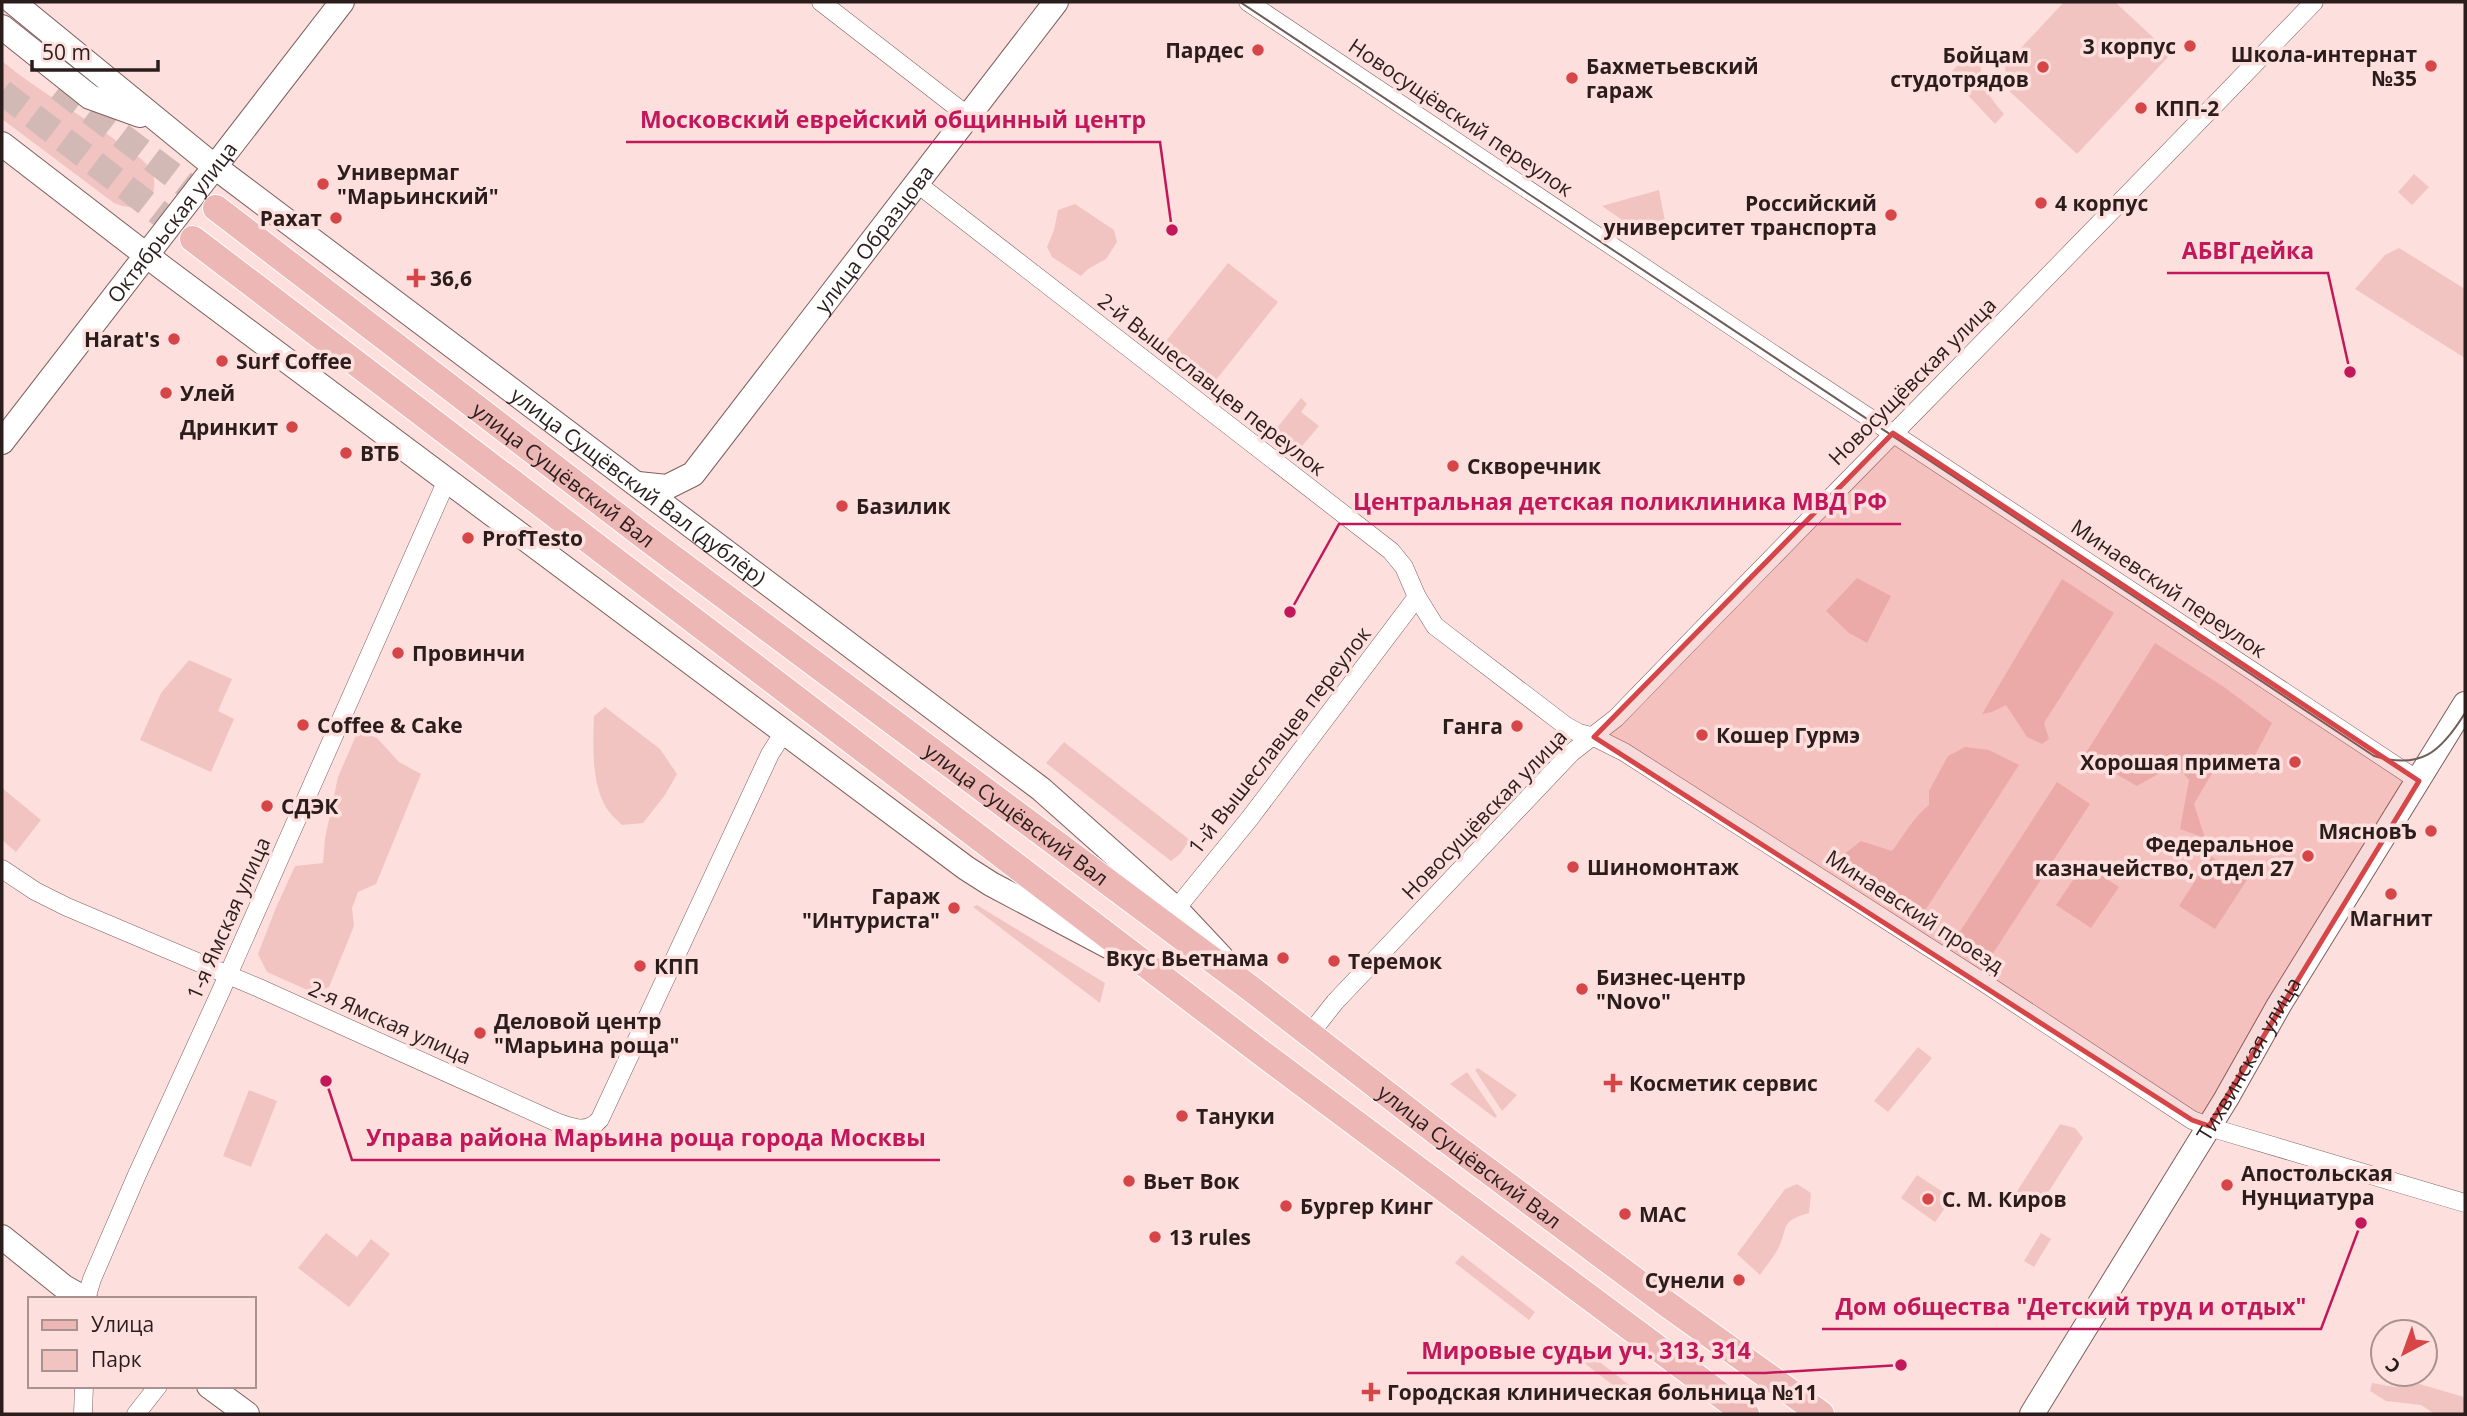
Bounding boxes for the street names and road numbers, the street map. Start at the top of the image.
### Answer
street label: Новосущёвский переулок [1343,31,1579,203]
street label: Октябрьская улица [101,136,243,308]
street label: улица Образцова [808,159,940,318]
street label: 2-й Вышеславцев переулок [1092,286,1332,482]
street label: Новосущёвская улица [1822,291,2002,471]
street label: улица Сущёвский Вал (дублёр) [505,381,772,591]
street label: улица Сущёвский Вал [467,396,661,553]
street label: Минаевский переулок [2066,512,2272,664]
street label: 1-й Вышеславцев переулок [1181,620,1377,860]
street label: Новосущёвская улица [1395,723,1573,905]
street label: улица Сущёвский Вал [919,736,1114,892]
street label: 1-я Ямская улица [180,832,276,1004]
street label: Минаевский проезд [1821,843,2009,979]
street label: Тихвинская улица [2190,972,2307,1146]
street label: 2-я Ямская улица [304,974,476,1070]
street label: улица Сущёвский Вал [1372,1078,1567,1235]

